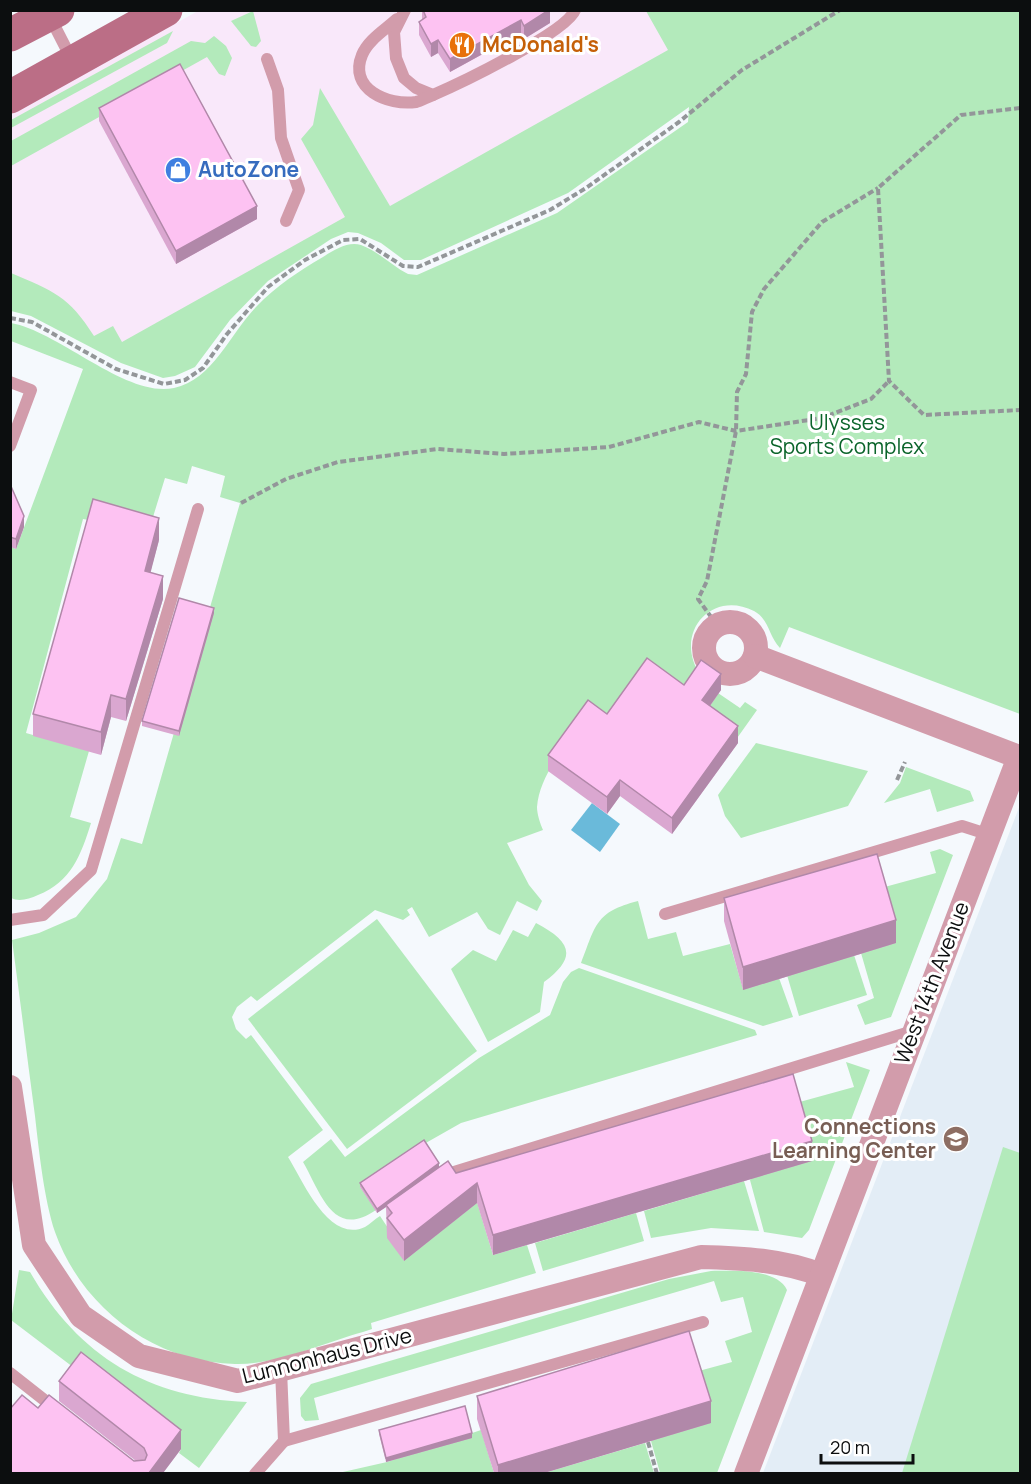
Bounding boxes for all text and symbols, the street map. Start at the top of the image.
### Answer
restaurant icon: McDonald's [447,30,477,60]
place label: McDonald's [482,30,599,58]
shop icon: AutoZone [163,155,193,185]
place label: AutoZone [198,155,299,183]
park label: Ulysses Sports Complex [770,408,924,460]
street label: West 14th Avenue [887,897,975,1068]
place label: Connections Learning Center [772,1112,936,1164]
school or university icon: Connections Learning Center [941,1124,971,1154]
street label: Lunnonhaus Drive [239,1320,415,1390]
scale bar [821,1427,912,1465]
text: 20 m [830,1435,870,1459]

